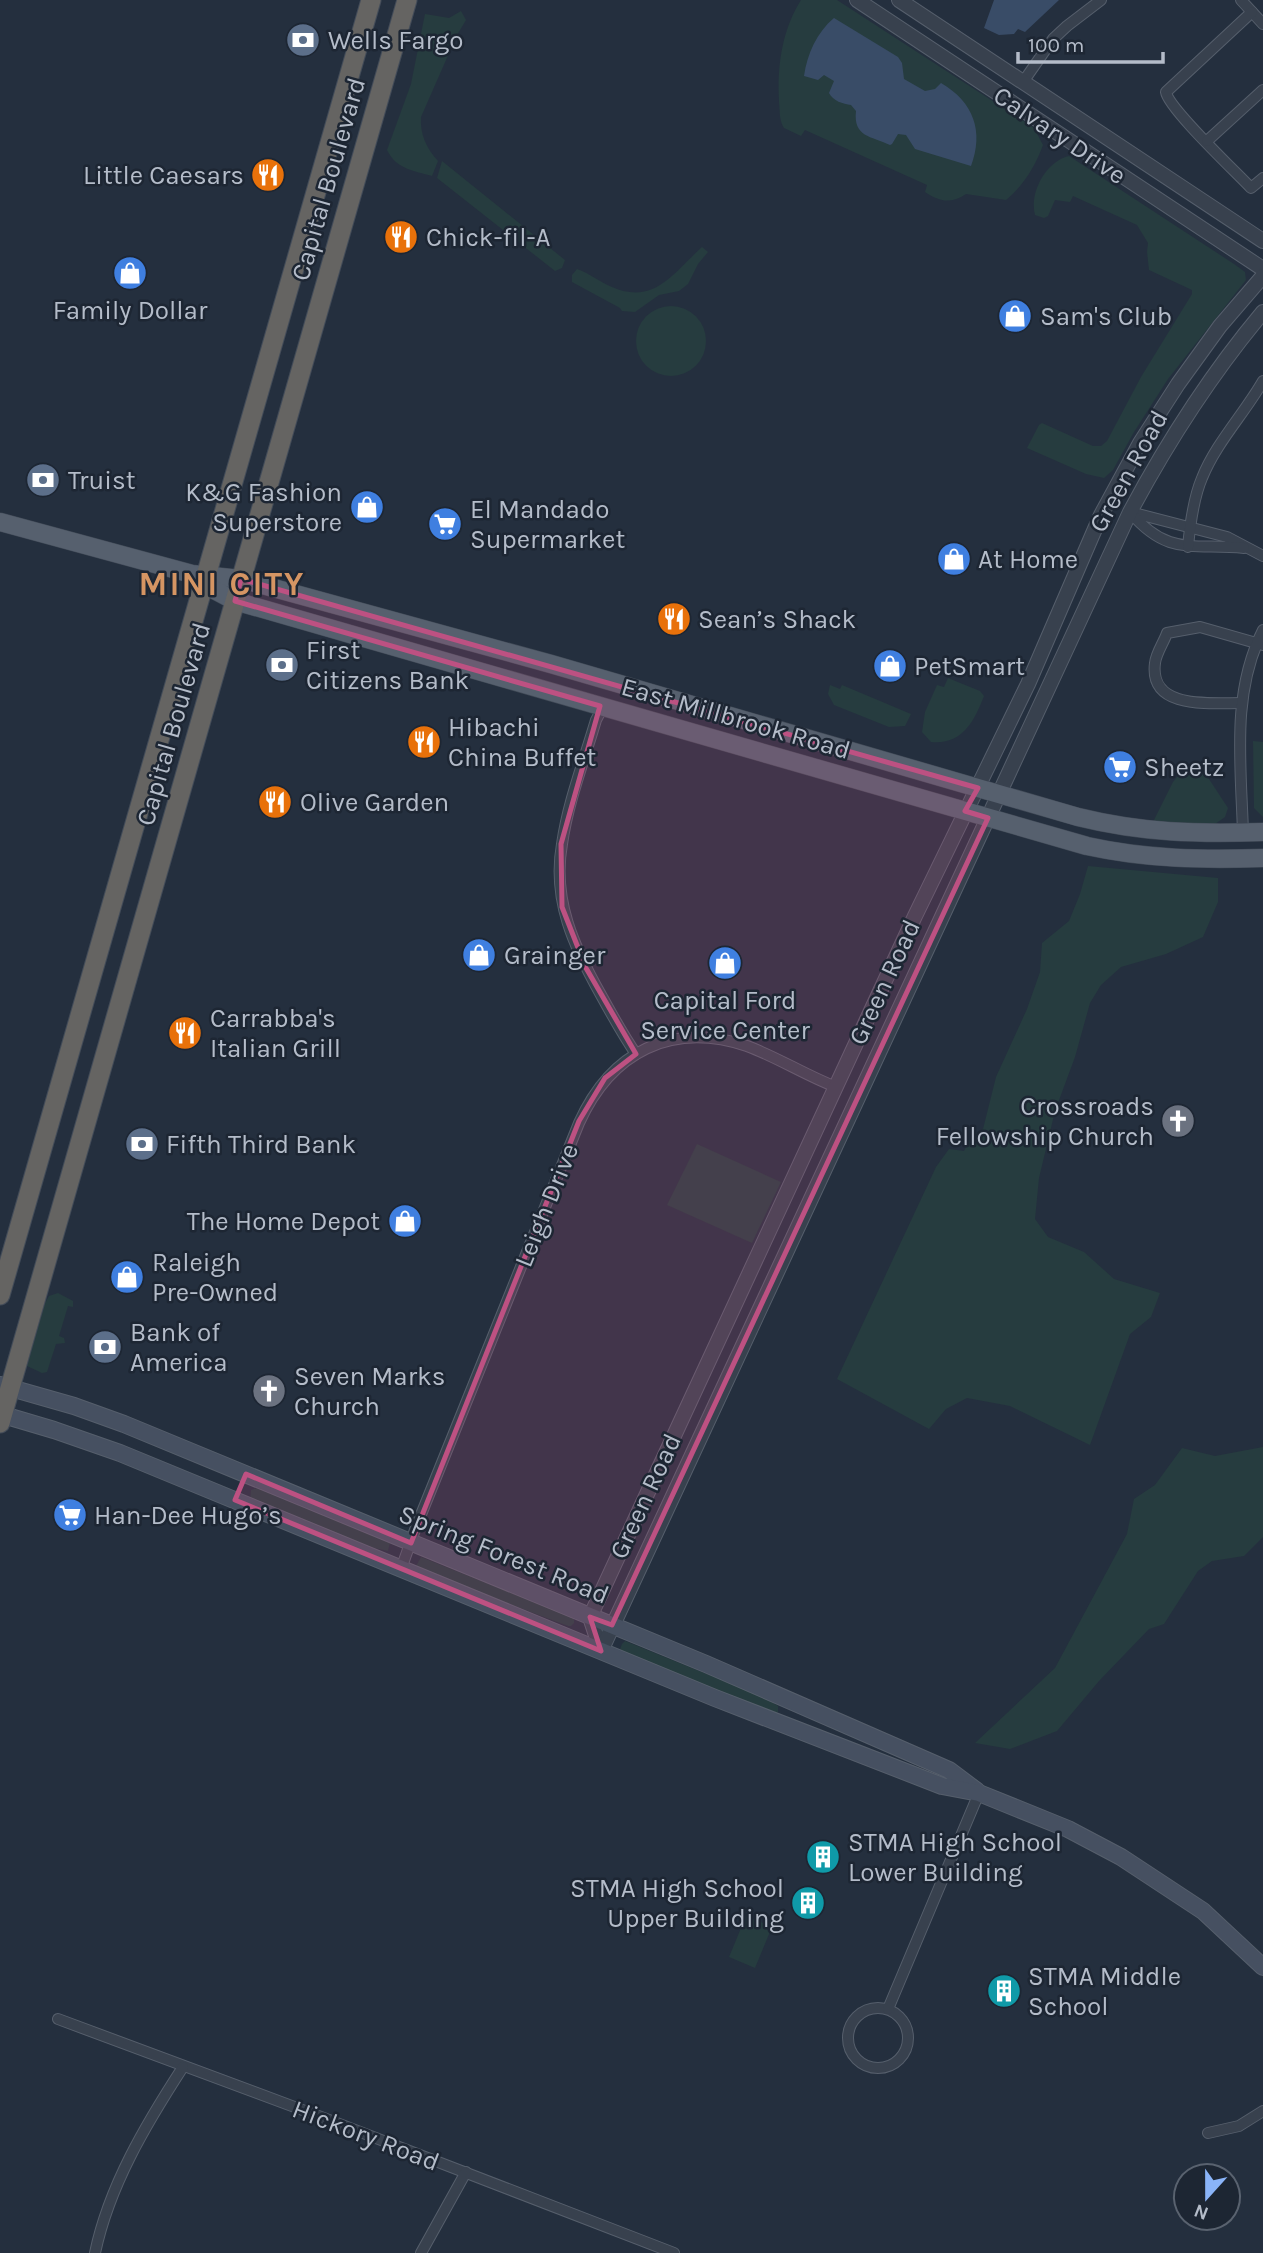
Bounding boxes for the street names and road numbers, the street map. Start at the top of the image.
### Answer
street label: Capital Boulevard [285,74,372,284]
street label: Calvary Drive [988,80,1132,191]
street label: Green Road [1082,405,1175,538]
street label: Capital Boulevard [130,619,217,829]
street label: East Millbrook Road [618,671,854,766]
street label: Green Road [842,915,927,1050]
street label: Leigh Drive [508,1139,585,1272]
street label: Green Road [603,1429,688,1564]
street label: Spring Forest Road [394,1498,613,1611]
street label: Hickory Road [288,2093,444,2178]

